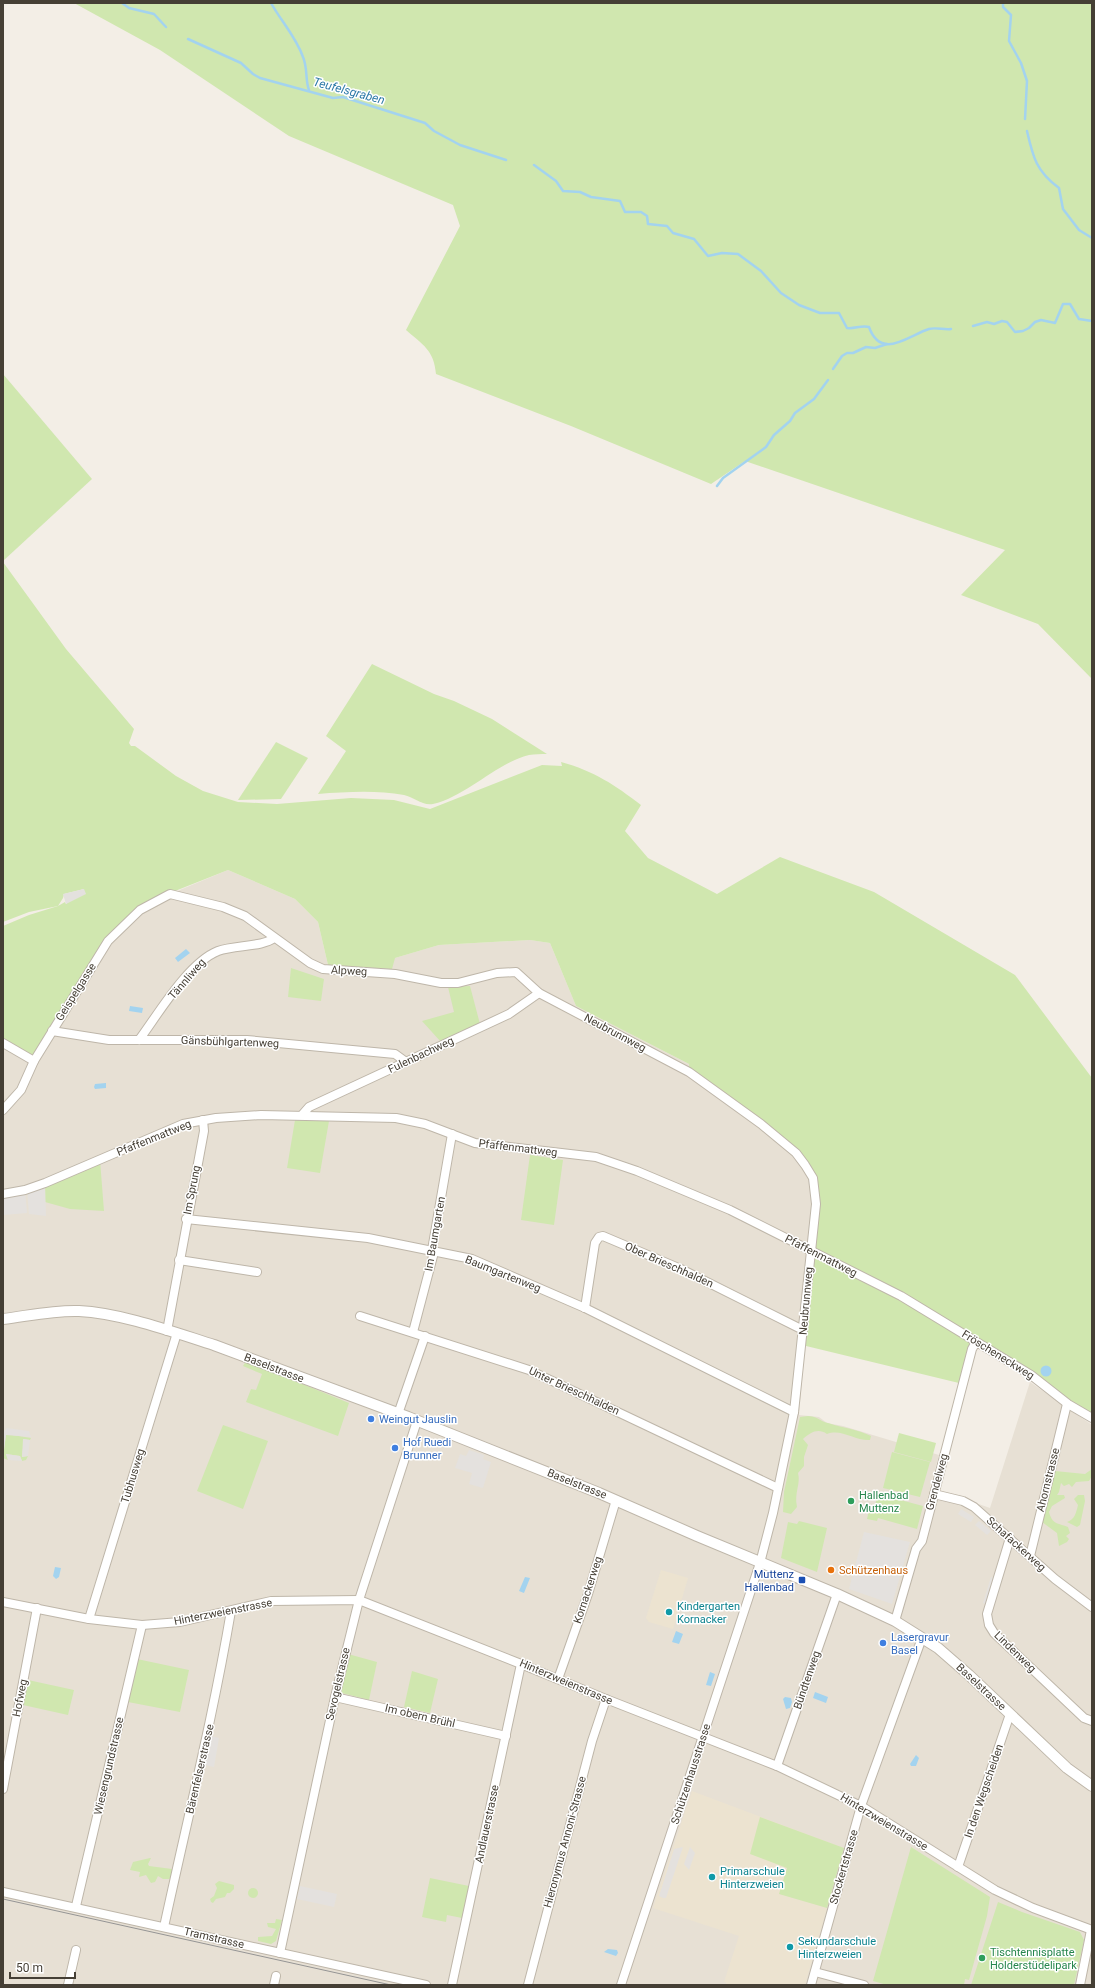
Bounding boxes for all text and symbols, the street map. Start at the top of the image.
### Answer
water label: Teufelsgraben [312,75,386,107]
street label: Tännliweg [166,956,208,1002]
street label: Geispelgasse [53,961,99,1023]
street label: Alpweg [331,964,367,978]
street label: Neubrunnweg [582,1011,648,1055]
street label: Gänsbühlgartenweg [181,1034,279,1050]
street label: Fulenbachweg [386,1034,456,1076]
street label: Pfaffenmattweg [115,1117,193,1159]
street label: Pfaffenmattweg [478,1137,558,1159]
street label: Im Sprung [181,1164,203,1216]
street label: Im Baumgarten [422,1196,448,1272]
street label: Pfaffenmattweg [783,1232,859,1280]
street label: Ober Brieschhalden [623,1240,715,1290]
street label: Baumgartenweg [463,1253,543,1295]
street label: Neubrunnweg [797,1266,815,1336]
street label: Fröscheneckweg [959,1328,1037,1382]
street label: Baselstrasse [242,1351,306,1385]
street label: Unter Brieschhalden [527,1364,621,1418]
place label: Weingut Jauslin [379,1413,457,1426]
marker: Weingut Jauslin [366,1414,376,1424]
place label: Hof Ruedi Brunner [403,1436,451,1462]
marker: Hof Ruedi Brunner [390,1443,400,1453]
street label: Tubhusweg [119,1447,147,1505]
street label: Ahornstrasse [1034,1447,1062,1513]
street label: Grendelweg [923,1452,951,1512]
street label: Baselstrasse [545,1466,609,1502]
place label: Hallenbad Muttenz [859,1489,908,1515]
marker: Hallenbad Muttenz [846,1496,856,1506]
street label: Schafackerweg [984,1514,1048,1574]
street label: Kornackerweg [571,1555,605,1625]
place label: Schützenhaus [839,1564,908,1577]
marker: Schützenhaus [826,1565,836,1575]
place label: Muttenz Hallenbad [745,1568,795,1594]
marker: Muttenz Hallenbad [797,1575,807,1585]
street label: Hinterzweienstrasse [173,1596,273,1628]
place label: Kindergarten Kornacker [677,1600,740,1626]
marker: Kindergarten Kornacker [664,1607,674,1617]
street label: Lindenweg [991,1629,1039,1675]
place label: Lasergravur Basel [891,1631,949,1657]
marker: Lasergravur Basel [878,1638,888,1648]
street label: Sevogelstrasse [323,1646,353,1722]
street label: Bündtenweg [791,1649,823,1711]
street label: Hinterzweienstrasse [517,1657,615,1708]
street label: Baselstrasse [954,1661,1009,1713]
street label: Hofweg [10,1678,30,1718]
street label: Im obern Brühl [384,1702,456,1730]
street label: Wiesengrundstrasse [91,1716,127,1816]
street label: Schützenhausstrasse [669,1722,713,1826]
street label: Bärenfelserstrasse [183,1723,217,1815]
street label: In den Wegscheiden [962,1742,1006,1840]
street label: Hieronymus Annoni-Strasse [541,1775,589,1909]
street label: Andlauerstrasse [472,1784,502,1864]
street label: Hinterzweienstrasse [838,1791,930,1853]
street label: Stockertstrasse [827,1828,861,1906]
place label: Primarschule Hinterzweien [720,1865,785,1891]
marker: Primarschule Hinterzweien [707,1872,717,1882]
street label: Tramstrasse [183,1925,245,1951]
place label: Sekundarschule Hinterzweien [798,1935,876,1961]
marker: Sekundarschule Hinterzweien [785,1942,795,1952]
place label: Tischtennisplatte Holderstüdelipark [990,1946,1077,1972]
marker: Tischtennisplatte Holderstüdelipark [977,1953,987,1963]
scale bar [10,1954,75,1980]
text: 50 m [16,1961,43,1975]

